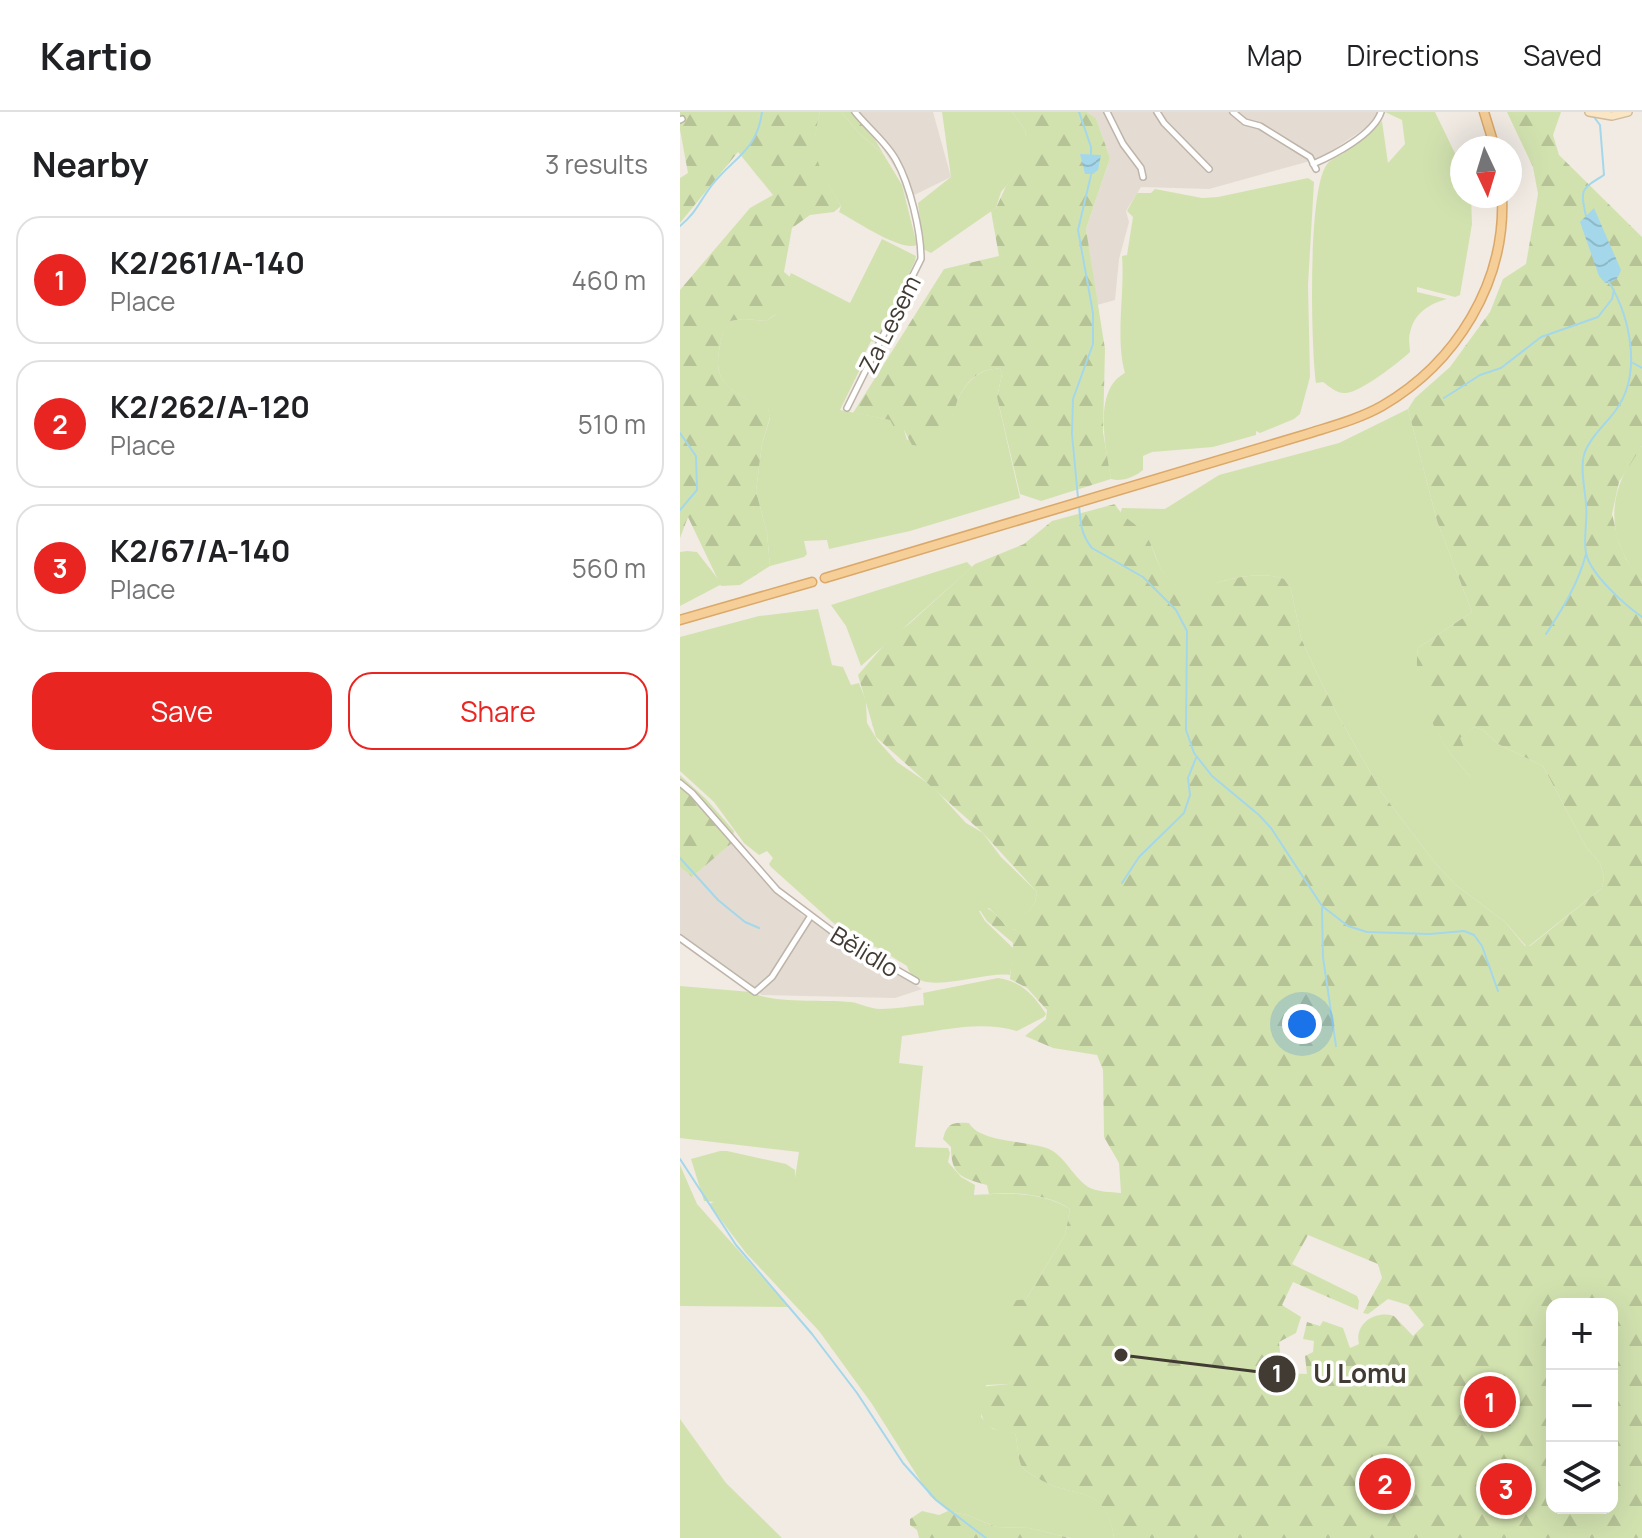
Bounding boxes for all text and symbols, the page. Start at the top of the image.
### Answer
text: Kartio [40,29,152,81]
text: Map [1247,36,1302,74]
text: Directions [1346,36,1479,74]
text: Saved [1523,36,1602,74]
north arrow [1450,136,1522,208]
text: Nearby [32,141,148,187]
text: 3 results [545,146,648,182]
text: K2/261/A-140 [110,242,305,283]
text: 1 [54,262,66,298]
text: 460 m [571,262,646,298]
street label: Za Lesem [850,269,928,379]
text: Place [110,283,175,319]
text: K2/262/A-120 [110,386,310,427]
text: 2 [52,406,68,442]
text: 510 m [578,406,646,442]
text: Place [110,427,175,463]
text: K2/67/A-140 [110,530,291,571]
text: 3 [52,550,68,586]
text: 560 m [572,550,646,586]
text: Place [110,571,175,607]
button: Save [32,672,332,750]
button: Share [348,672,648,750]
street label: Bělidlo [825,918,905,984]
your location [1282,1004,1322,1044]
map controls [1546,1298,1618,1514]
button: + [1546,1298,1618,1370]
callout: U Lomu [1257,1349,1423,1399]
text: U Lomu [1313,1355,1407,1391]
text: 1 [1272,1356,1282,1389]
button: − [1546,1370,1618,1442]
pin: 1 [1464,1372,1516,1432]
button: layers [1546,1442,1618,1514]
pin: 2 [1359,1454,1411,1514]
pin: 3 [1480,1459,1532,1519]

